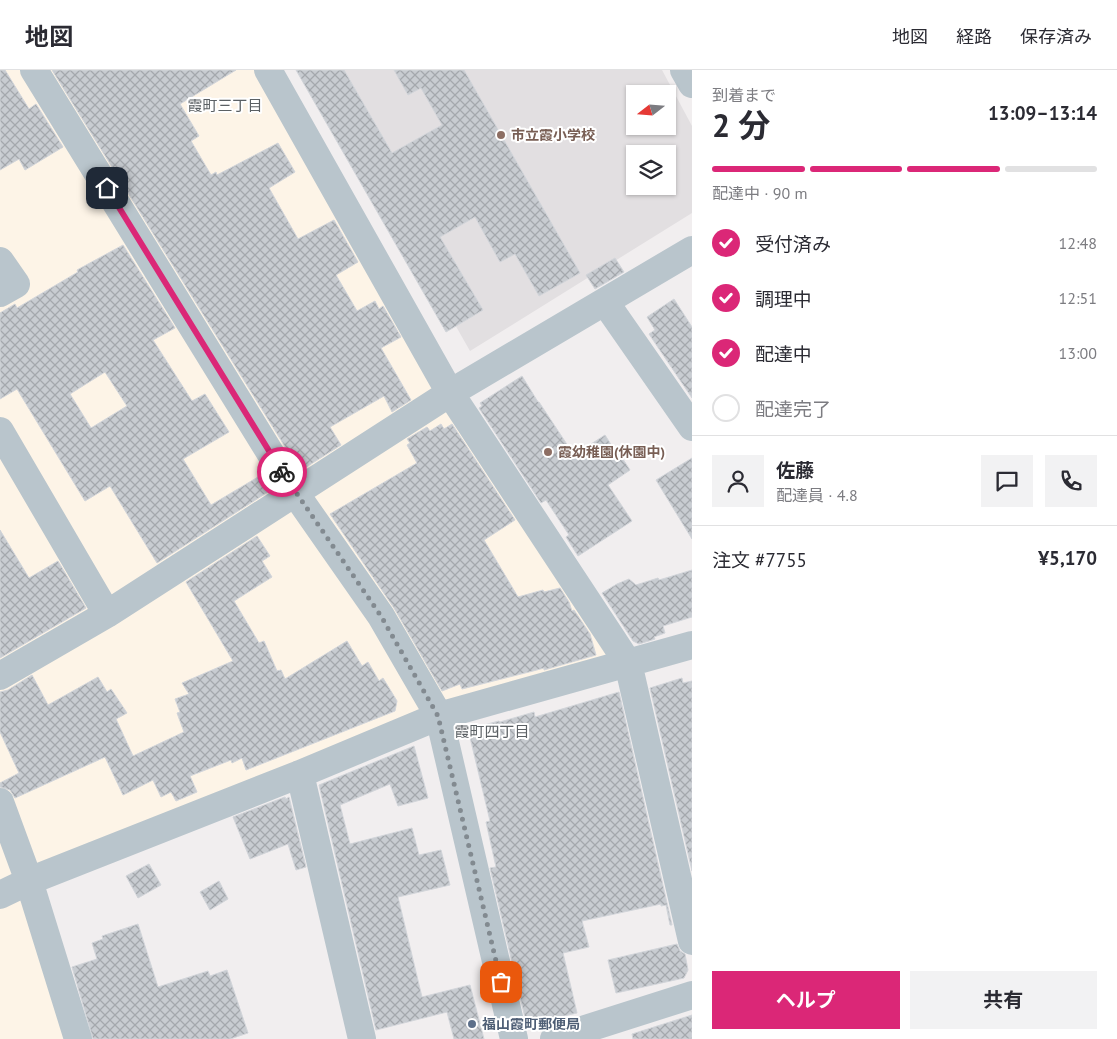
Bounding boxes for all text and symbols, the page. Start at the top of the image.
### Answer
text: 地図 [25,21,73,52]
text: 地図 [892,25,928,48]
text: 経路 [956,25,992,48]
text: 保存済み [1020,25,1092,48]
north arrow [626,85,676,135]
map controls [626,85,676,195]
text: 到着まで [712,85,776,105]
district label: 霞町三丁目 [187,96,263,115]
text: 13:09–13:14 [988,101,1097,125]
text: 2 分 [712,104,770,146]
place label: 市立霞小学校 [511,126,595,144]
marker: 市立霞小学校 [495,129,507,141]
button: layers [626,145,676,195]
pin [86,167,128,209]
icon: home [93,174,121,202]
text: 配達中 · 90 m [712,183,808,203]
icon: check [712,229,740,257]
text: 受付済み [755,232,831,256]
text: 12:48 [1059,233,1097,253]
icon: check [712,284,740,312]
text: 調理中 [755,287,812,311]
text: 12:51 [1059,288,1097,308]
icon: check [712,339,740,367]
text: 配達中 [755,342,812,366]
text: 13:00 [1059,343,1097,363]
text: 配達完了 [755,397,831,421]
place label: 霞幼稚園(休園中) [558,443,665,461]
marker: 霞幼稚園(休園中) [542,446,554,458]
courier [257,447,307,497]
button: person [712,455,764,507]
button: chat [981,455,1033,507]
button: phone [1045,455,1097,507]
icon: bike [268,458,296,486]
text: 佐藤 [776,458,814,482]
text: 配達員 · 4.8 [776,485,858,505]
text: ¥5,170 [1038,546,1097,570]
text: 注文 #7755 [712,548,807,572]
district label: 霞町四丁目 [454,722,530,741]
pin [480,961,522,1003]
icon: bag [487,968,515,996]
button: ヘルプ [712,971,900,1029]
button: 共有 [910,971,1097,1029]
place label: 福山霞町郵便局 [482,1015,580,1033]
marker: 福山霞町郵便局 [466,1018,478,1030]

